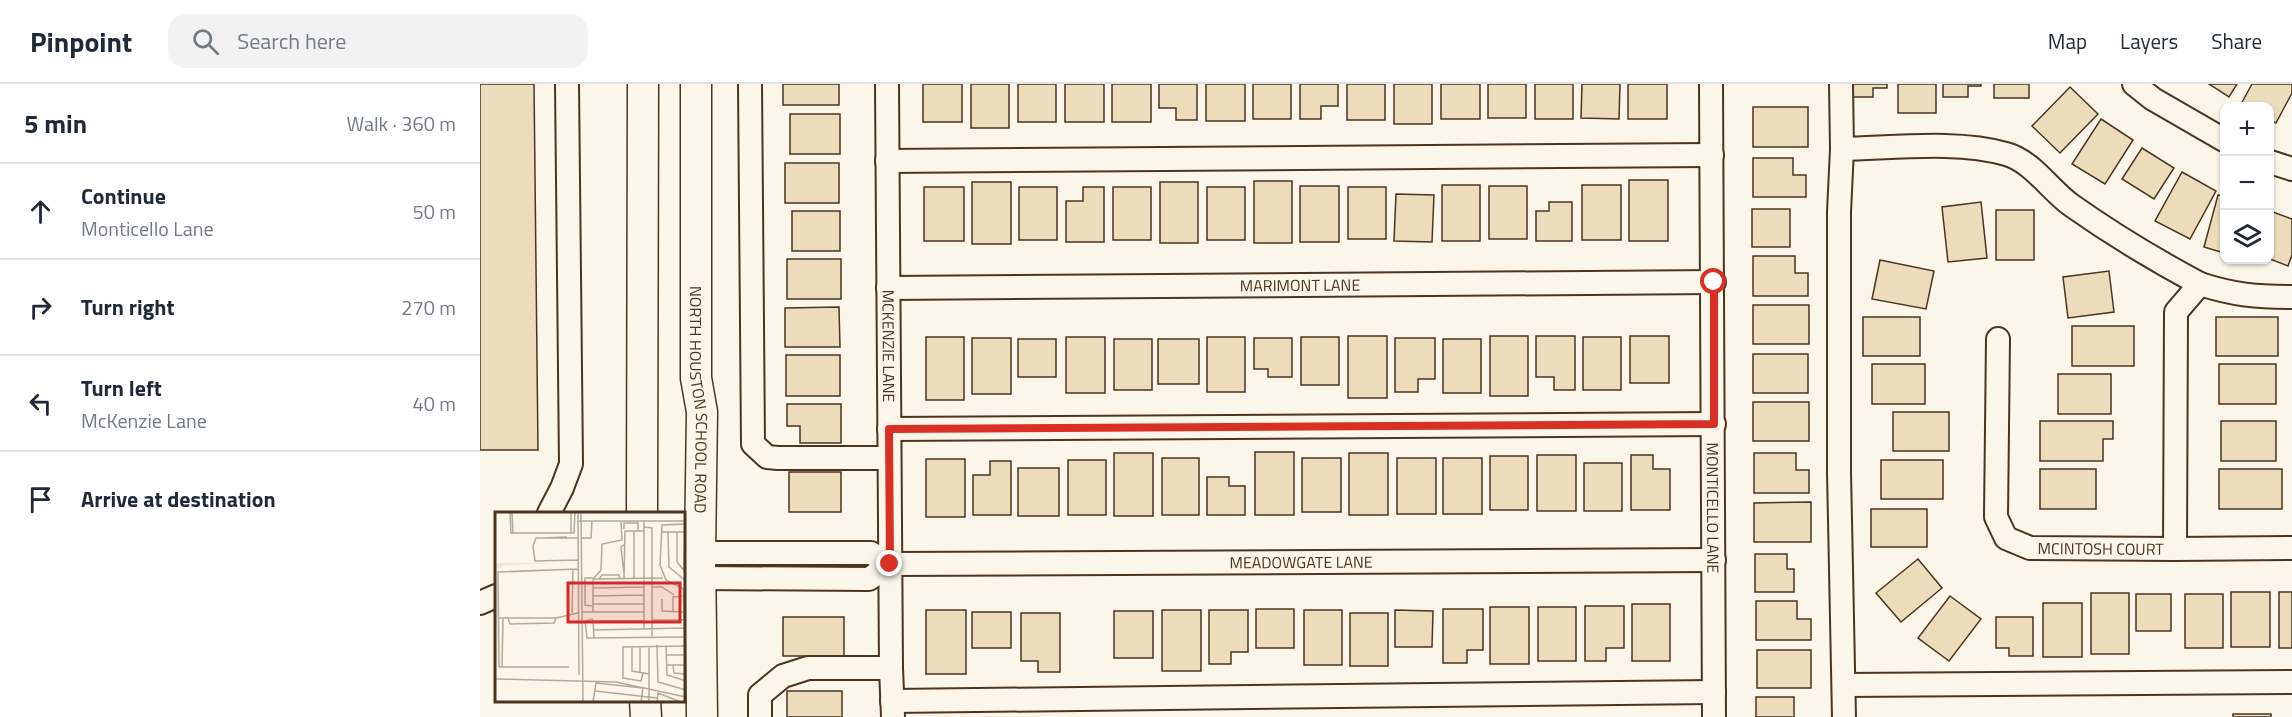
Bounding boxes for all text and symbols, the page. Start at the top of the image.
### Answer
search box [168,14,588,68]
text: Pinpoint [30,20,132,63]
text: Search here [237,24,346,58]
icon: search [189,25,222,58]
text: Map [2048,25,2087,57]
text: Layers [2120,25,2178,57]
text: Share [2211,25,2262,57]
map controls [2220,102,2274,264]
button: + [2220,102,2274,156]
text: 5 min [24,104,87,143]
text: Walk · 360 m [347,108,456,139]
button: − [2220,156,2274,210]
text: Continue [81,179,166,213]
icon: ahead [24,195,57,228]
text: 50 m [412,196,456,227]
button: layers [2220,210,2274,264]
text: Monticello Lane [81,213,214,244]
route start [1700,268,1726,294]
street label: MARIMONT LANE [1240,273,1360,297]
street label: NORTH HOUSTON SCHOOL ROAD [684,286,714,514]
text: Turn right [81,290,175,324]
street label: MCKENZIE LANE [876,290,901,403]
icon: right [24,291,57,324]
text: 270 m [401,292,456,323]
text: Turn left [81,371,162,405]
icon: left [24,387,57,420]
text: 40 m [412,388,456,419]
text: McKenzie Lane [81,405,207,436]
street label: MONTICELLO LANE [1701,443,1725,574]
text: Arrive at destination [81,482,276,516]
icon: arrive [24,483,57,516]
inset map [495,512,686,702]
street label: MCINTOSH COURT [2038,536,2164,561]
route end [876,550,902,576]
street label: MEADOWGATE LANE [1229,550,1373,574]

